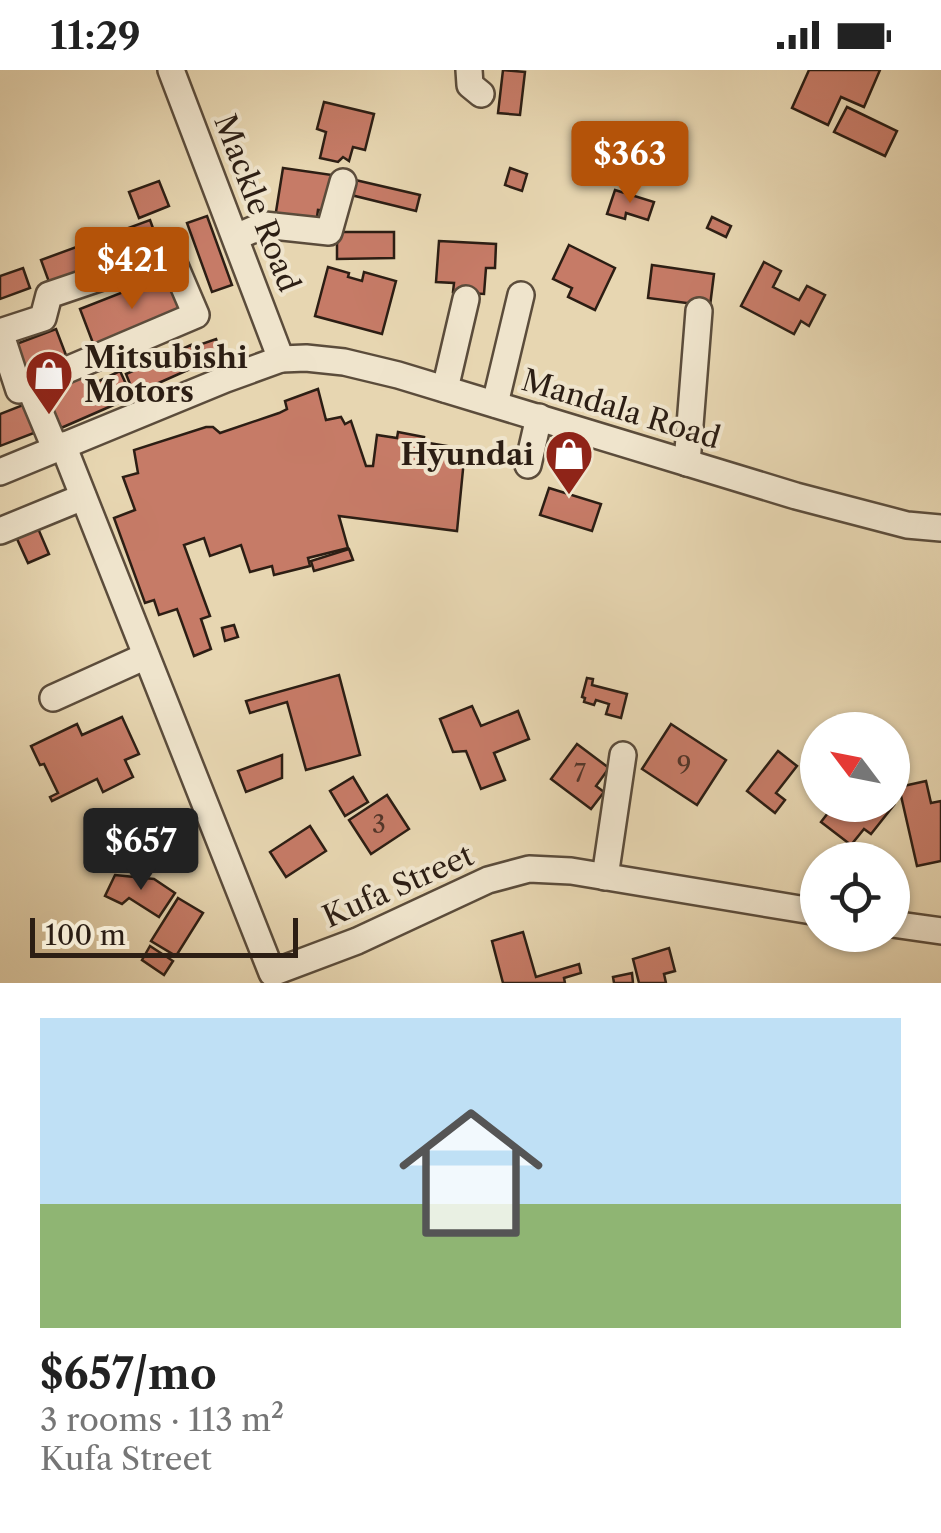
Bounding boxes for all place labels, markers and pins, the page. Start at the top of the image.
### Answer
pin: $363 [571,121,689,206]
pin: $421 [73,227,191,312]
place label: Mitsubishi Motors [84,339,248,410]
shop icon: Mitsubishi Motors [23,348,75,416]
shop icon: Hyundai [543,428,595,496]
place label: Hyundai [400,436,534,473]
pin: $657 [82,808,200,893]

